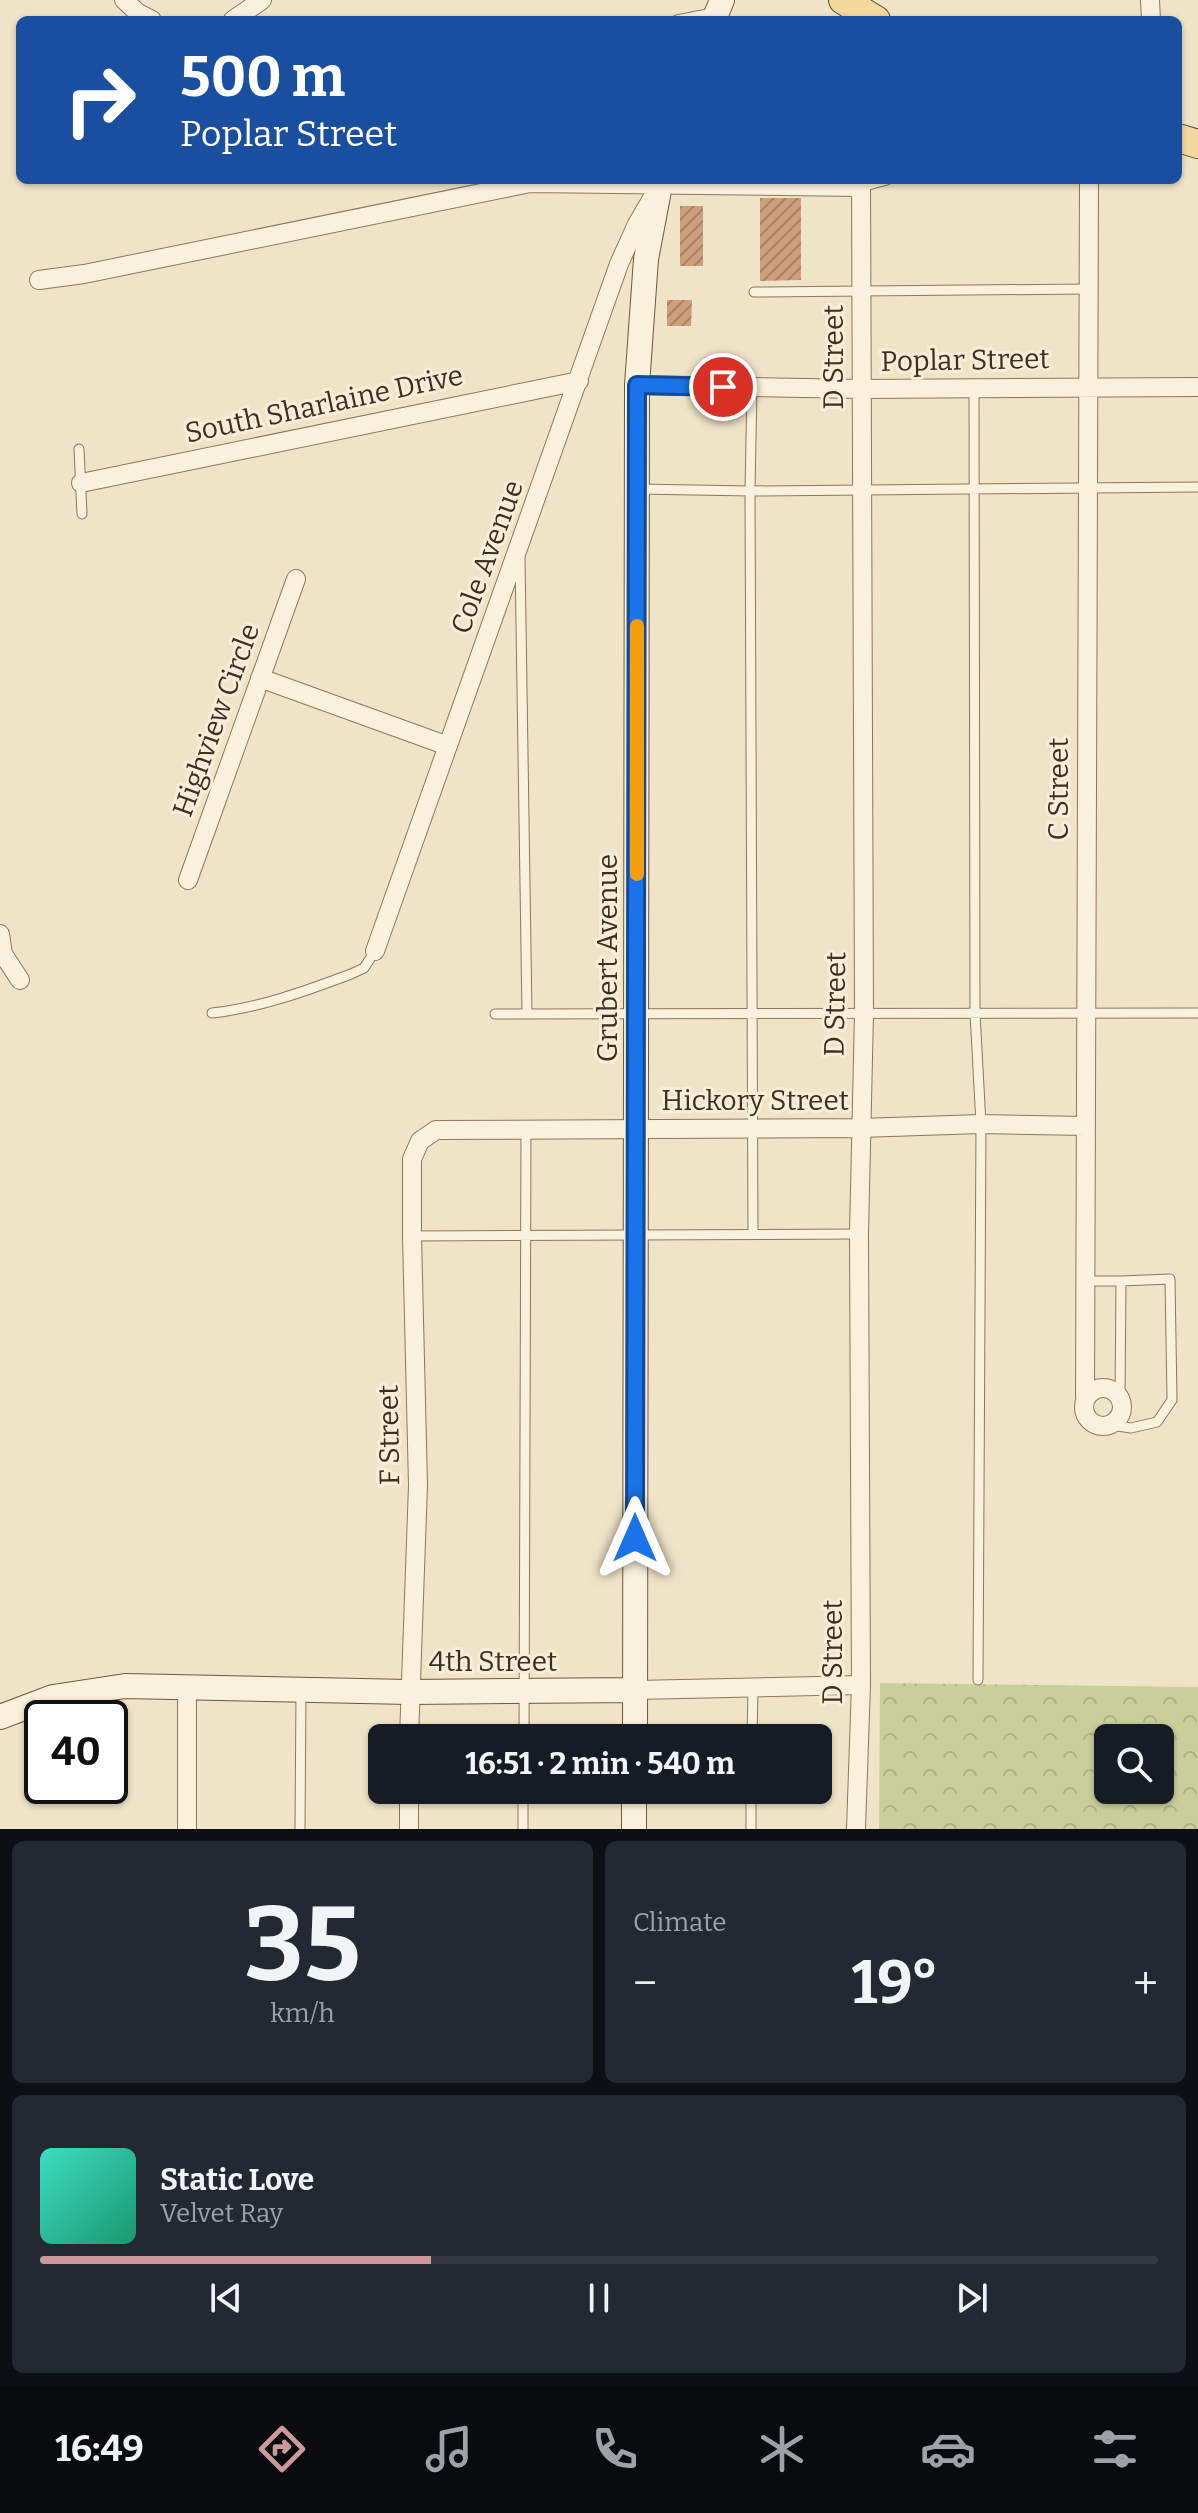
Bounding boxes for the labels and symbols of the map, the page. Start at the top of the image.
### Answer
street label: D Street [817,305,850,409]
street label: Poplar Street [880,342,1050,378]
pin [689,353,757,421]
street label: South Sharlaine Drive [182,358,466,450]
street label: Cole Avenue [444,476,530,638]
street label: Highview Circle [166,619,266,821]
street label: C Street [1042,738,1075,840]
street label: Grubert Avenue [591,854,624,1062]
street label: D Street [818,951,852,1057]
street label: Hickory Street [661,1084,849,1117]
street label: F Street [372,1384,406,1486]
position arrow [593,1496,677,1580]
street label: D Street [816,1600,849,1704]
street label: 4th Street [429,1645,557,1678]
speed limit sign: 40 [24,1700,128,1804]

